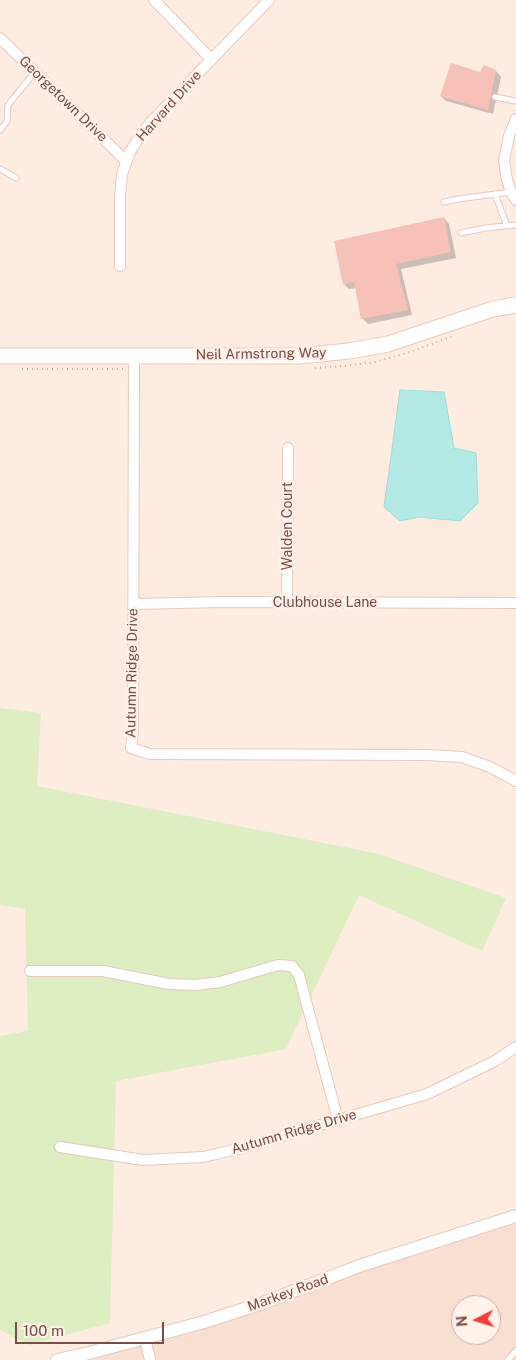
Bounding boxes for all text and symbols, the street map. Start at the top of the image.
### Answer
street label: Georgetown Drive [15,53,111,145]
street label: Harvard Drive [133,67,205,145]
street label: Neil Armstrong Way [196,344,326,364]
street label: Walden Court [280,482,296,570]
street label: Clubhouse Lane [273,595,377,611]
street label: Autumn Ridge Drive [122,608,142,738]
street label: Autumn Ridge Drive [229,1106,359,1158]
street label: Markey Road [245,1271,331,1315]
north arrow [451,1295,501,1345]
scale bar [18,1312,166,1344]
text: N [454,1315,471,1327]
text: 100 m [23,1322,64,1339]

